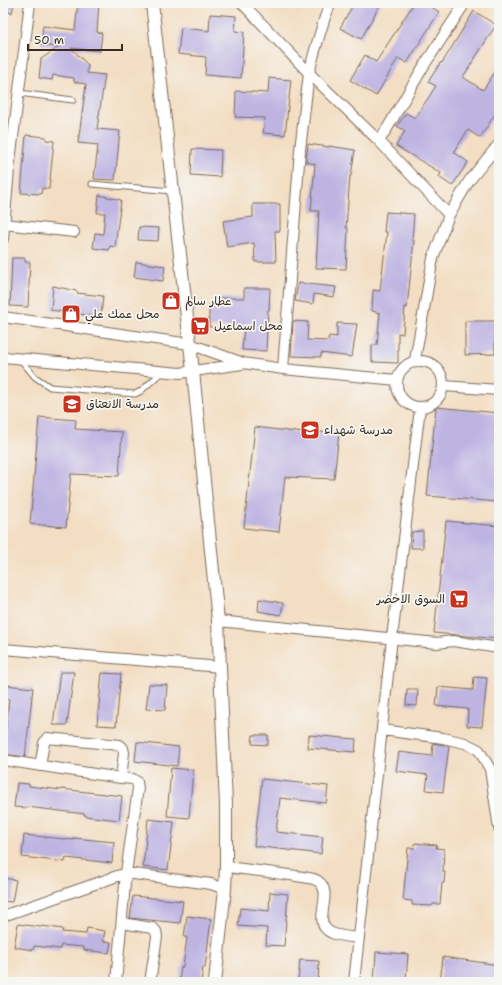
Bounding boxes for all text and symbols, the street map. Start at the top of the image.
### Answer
scale bar [28,26,122,52]
text: 50 m [34,32,64,48]
shop icon: عطار سالم [160,290,182,312]
place label: عطار سالم [185,293,232,311]
shop icon: محل عمك علي [60,303,82,325]
place label: محل عمك علي [85,306,160,325]
supermarket icon: محل اسماعيل [189,315,211,337]
place label: محل اسماعيل [214,318,283,334]
school or university icon: مدرسة الانعتاق [61,393,83,415]
place label: مدرسة الانعتاق [86,396,159,412]
school or university icon: مدرسة شهداء [299,419,321,441]
place label: مدرسة شهداء [324,422,393,438]
supermarket icon: السوق الاخضر [448,588,470,610]
place label: السوق الاخضر [376,591,445,607]

